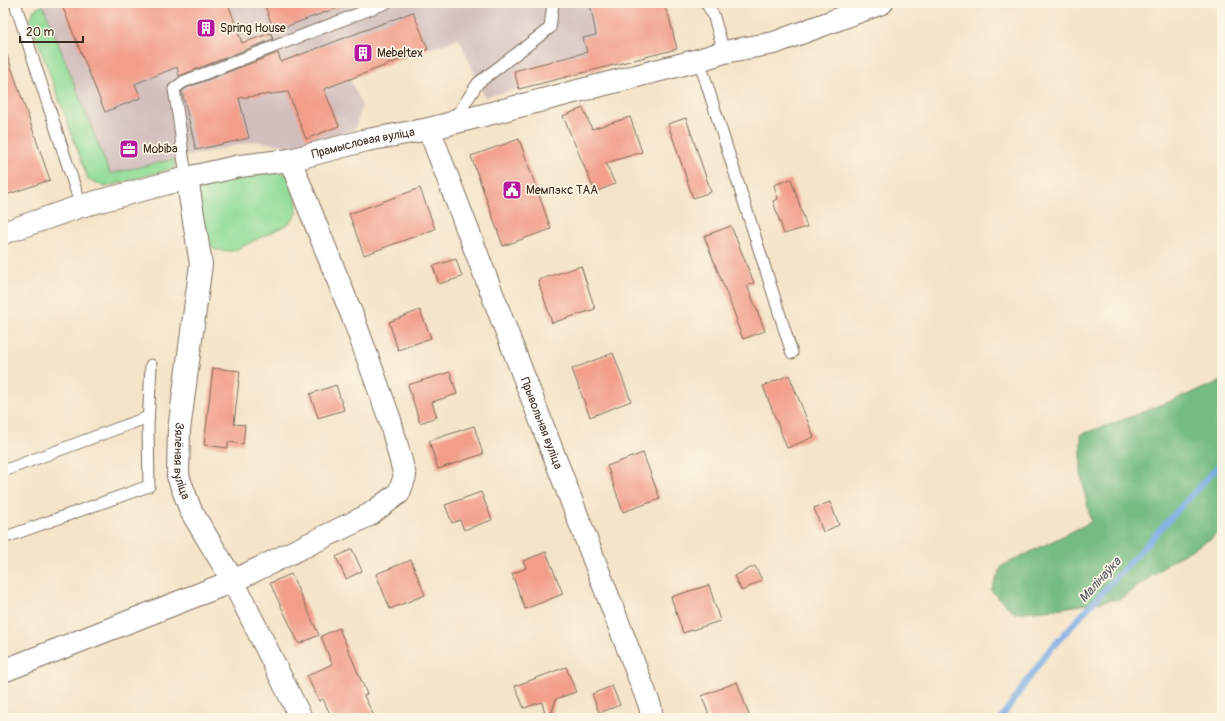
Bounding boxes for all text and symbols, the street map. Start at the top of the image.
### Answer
building icon: Spring House [195,17,217,39]
scale bar [20,18,83,44]
place label: Spring House [220,21,286,36]
text: 20 m [26,25,55,40]
building icon: Mebeltex [352,42,374,64]
place label: Mebeltex [377,46,423,61]
street label: Прамысловая вуліца [310,124,416,162]
office icon: Mobiba [118,138,140,160]
place label: Mobiba [143,142,178,157]
public building icon: Мемпэкс ТАА [501,179,523,201]
place label: Мемпэкс ТАА [526,183,598,198]
street label: Прывольная вуліца [517,375,566,472]
street label: Зялёная вуліца [170,421,194,502]
water label: Малінаўка [1076,553,1125,606]

